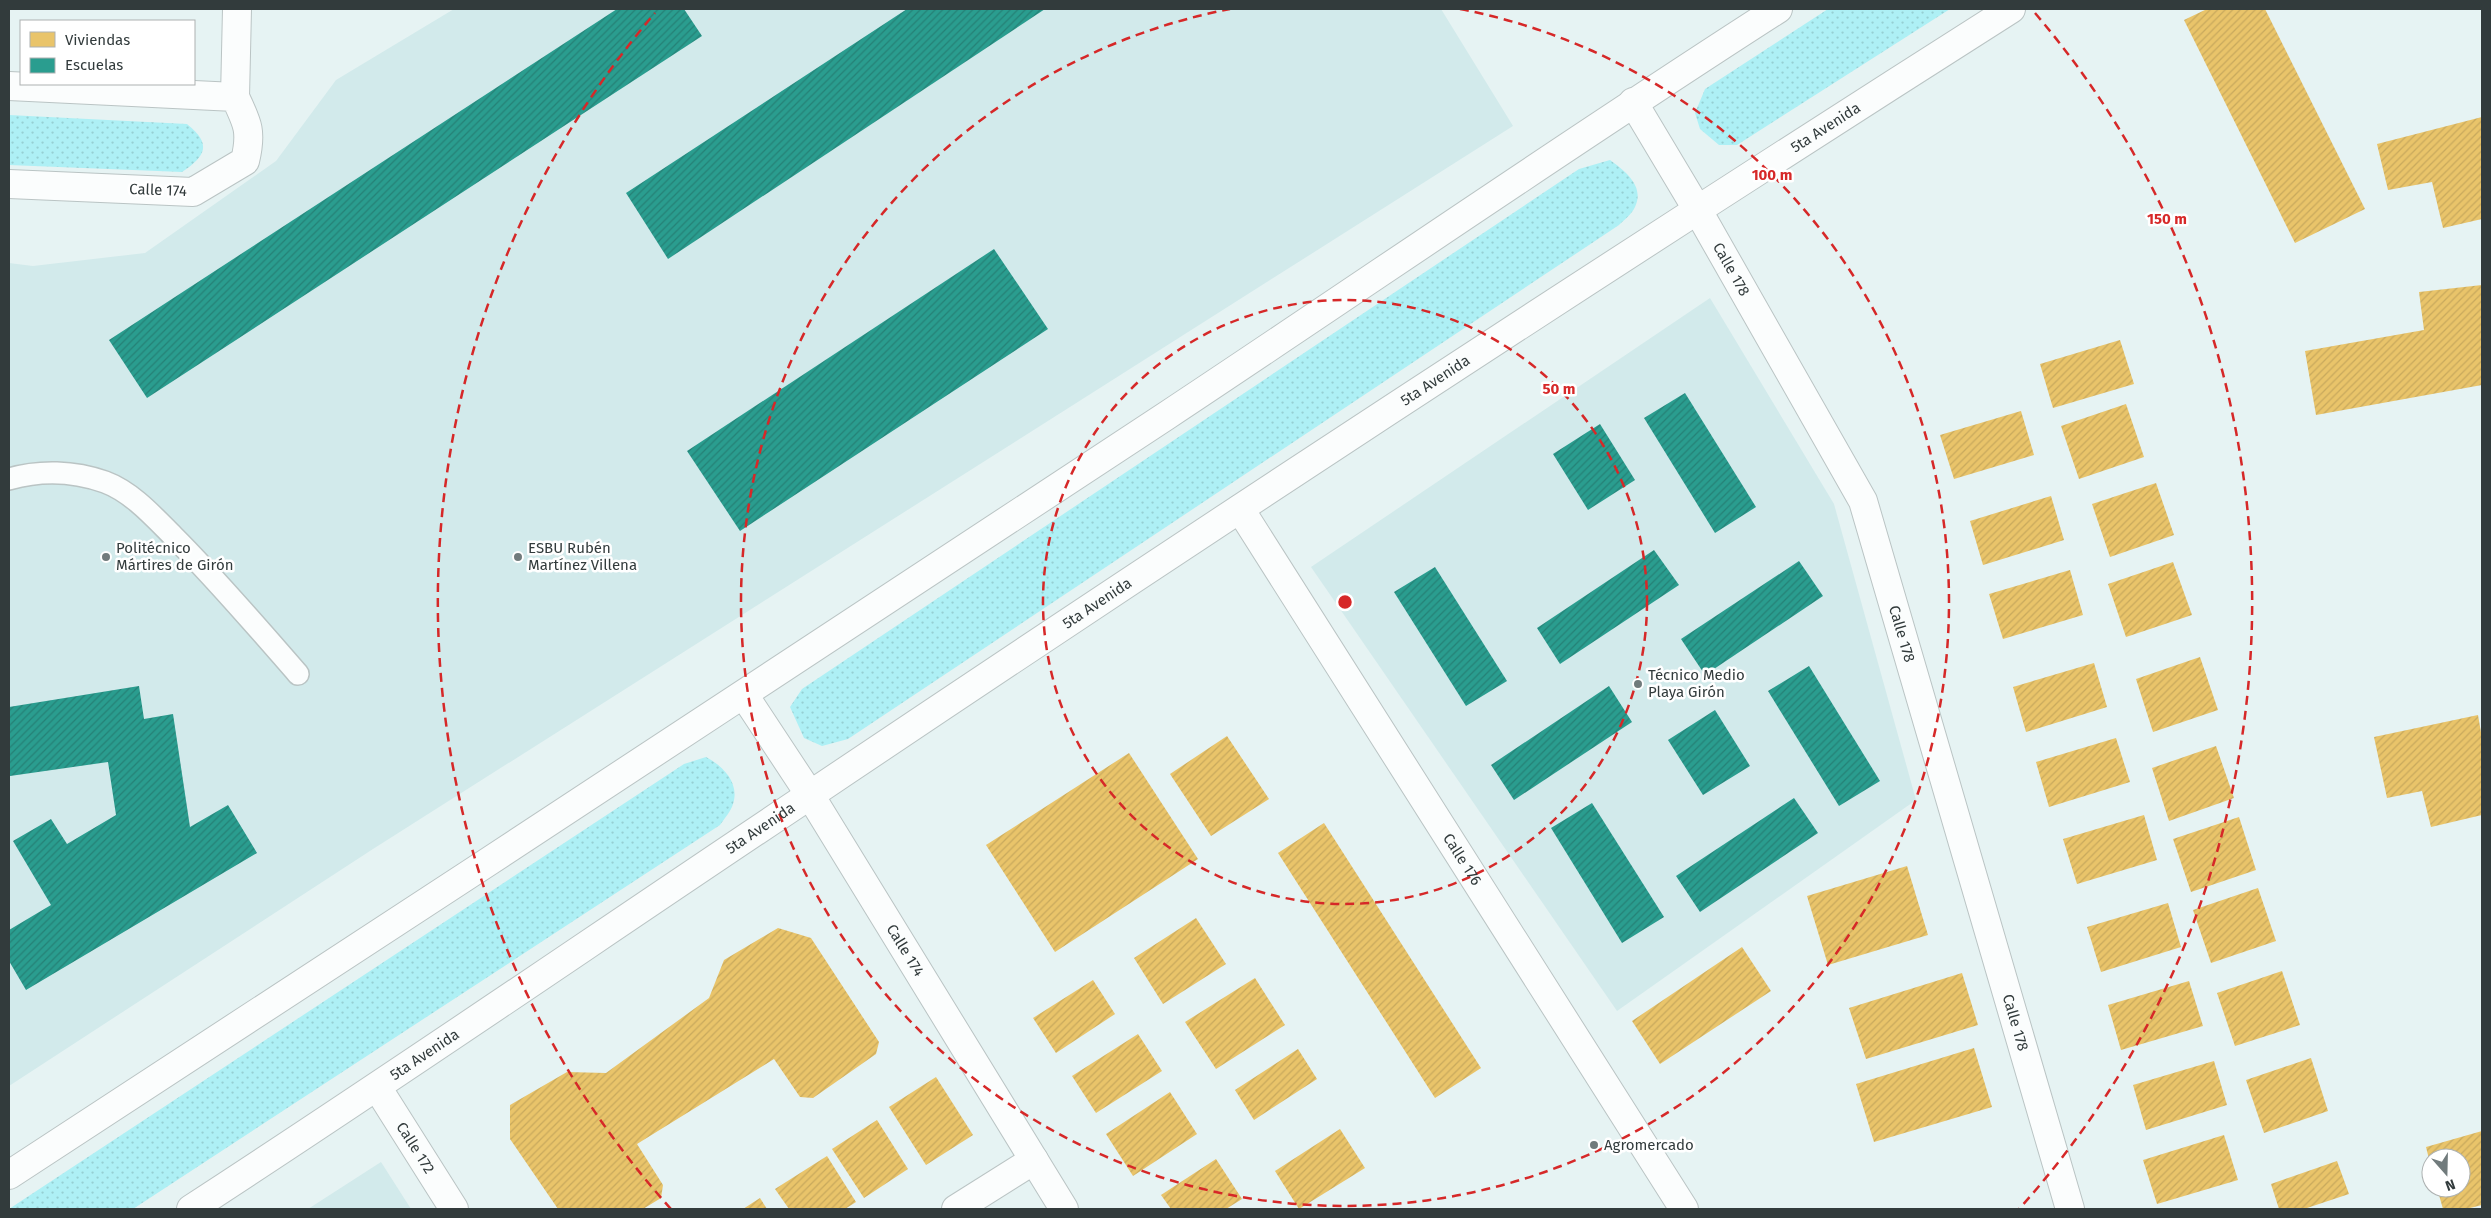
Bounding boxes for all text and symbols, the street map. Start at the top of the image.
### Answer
legend [20,20,195,85]
text: Viviendas [65,31,130,49]
text: Escuelas [65,56,123,74]
street label: 5ta Avenida [1787,99,1864,156]
text: 100 m [1752,166,1792,184]
street label: Calle 174 [129,180,187,200]
text: 150 m [2147,210,2187,228]
street label: Calle 178 [1709,239,1753,299]
street label: 5ta Avenida [1397,351,1473,410]
text: 50 m [1542,380,1576,398]
place label: Politécnico Mártires de Girón [116,539,233,574]
place label: ESBU Rubén Martínez Villena [528,539,637,574]
marker: Politécnico Mártires de Girón [100,551,112,563]
marker: ESBU Rubén Martínez Villena [512,551,524,563]
street label: 5ta Avenida [1059,574,1135,633]
centre of rings [1336,593,1354,611]
street label: Calle 178 [1885,603,1919,664]
place label: Técnico Medio Playa Girón [1648,666,1745,701]
marker: Técnico Medio Playa Girón [1632,678,1644,690]
street label: 5ta Avenida [722,799,798,858]
street label: Calle 176 [1439,830,1485,889]
street label: Calle 174 [883,921,928,980]
street label: Calle 178 [1999,992,2032,1053]
street label: 5ta Avenida [387,1025,462,1084]
street label: Calle 172 [392,1119,438,1177]
place label: Agromercado [1604,1136,1694,1154]
marker: Agromercado [1588,1139,1600,1151]
north arrow [2421,1148,2471,1198]
text: N [2443,1175,2458,1194]

